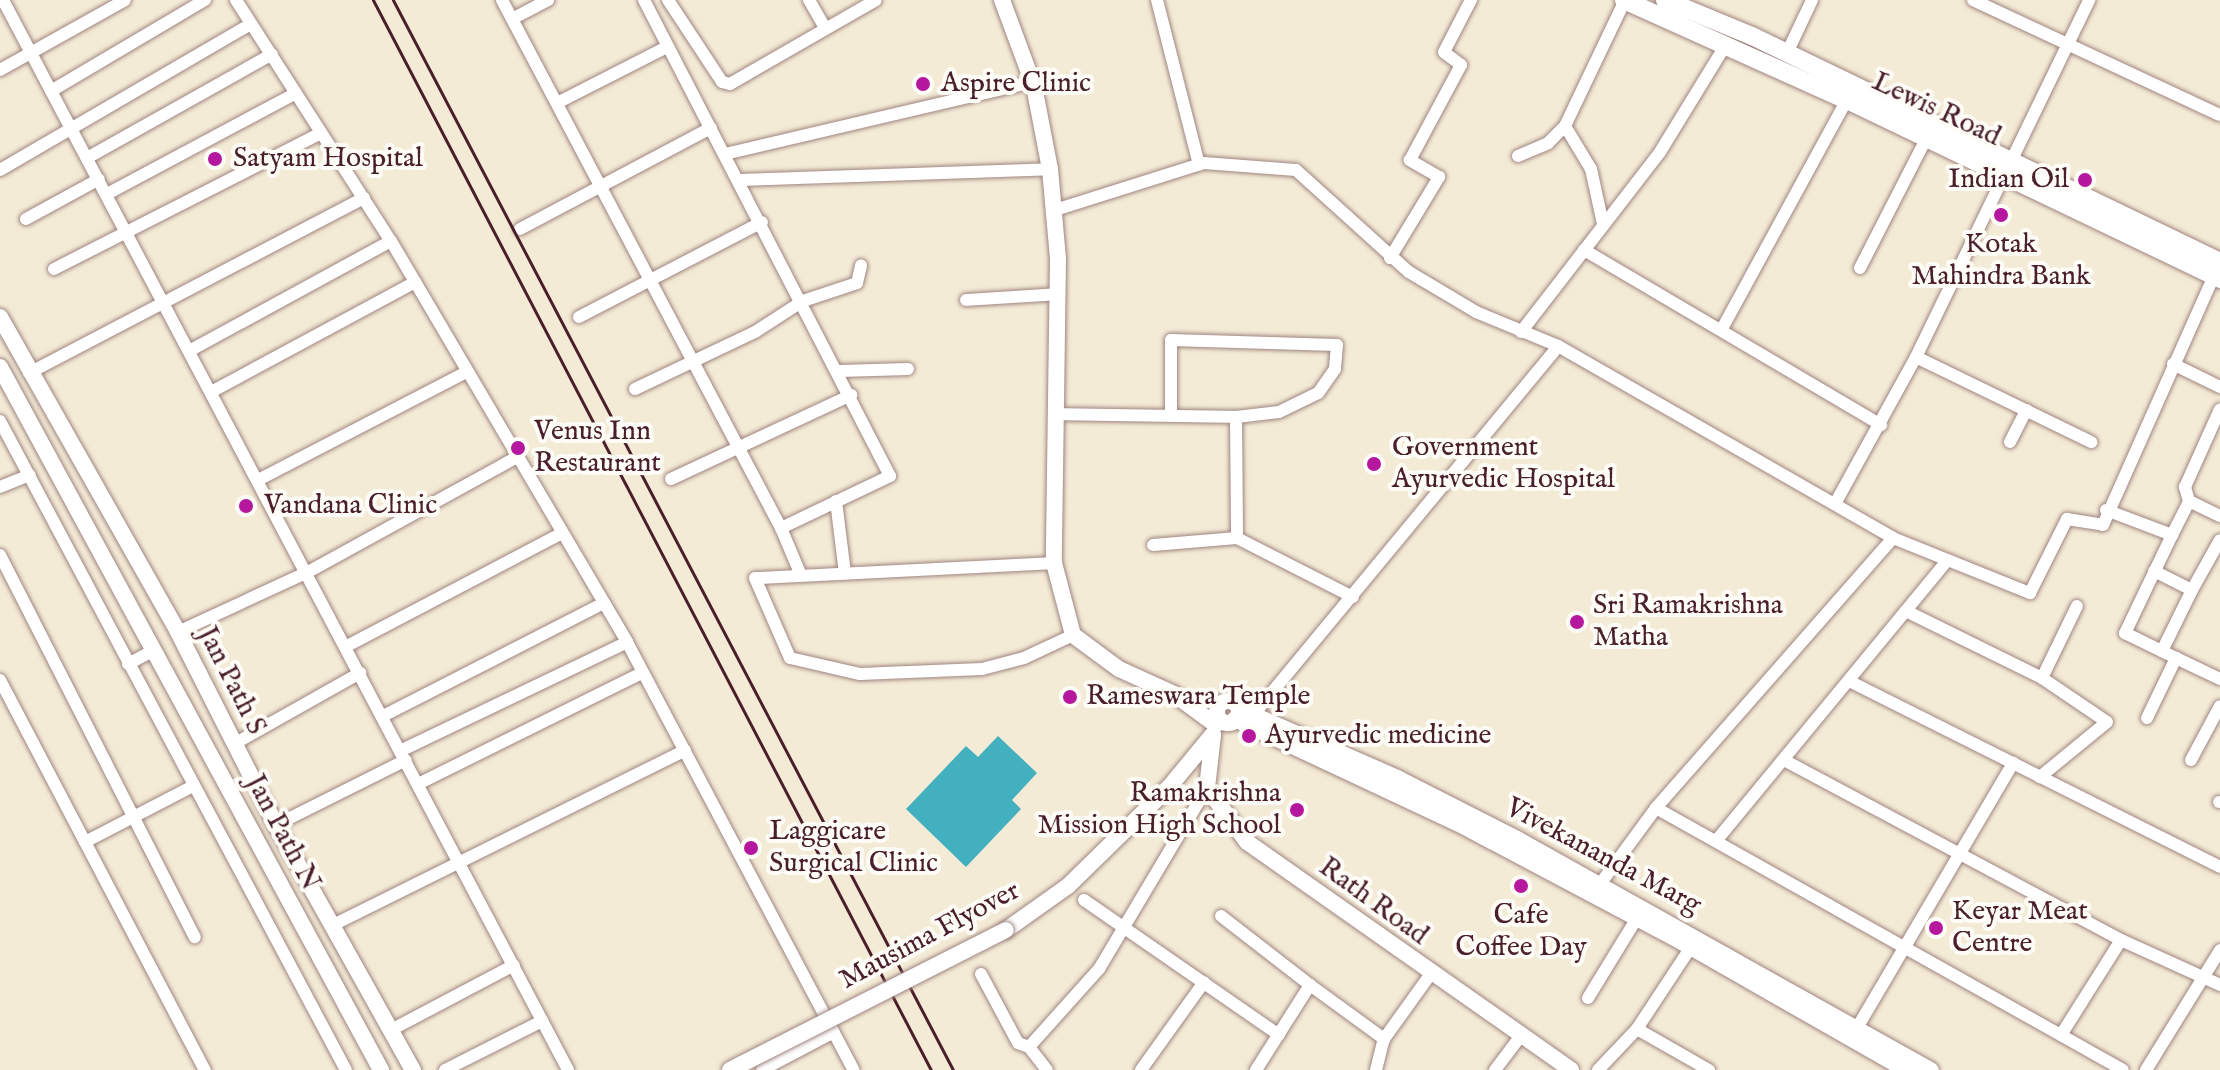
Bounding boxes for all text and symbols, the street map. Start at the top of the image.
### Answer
street label: Lewis Road [1866,66,2006,154]
place label: Aspire Clinic [941,67,1091,101]
marker: Aspire Clinic [912,73,934,95]
place label: Satyam Hospital [233,142,423,176]
marker: Satyam Hospital [204,148,226,170]
place label: Indian Oil [1948,163,2069,197]
marker: Indian Oil [2076,171,2094,189]
marker: Kotak Mahindra Bank [1992,206,2010,224]
place label: Kotak Mahindra Bank [1911,228,2091,294]
place label: Venus Inn Restaurant [534,415,661,481]
place label: Government Ayurvedic Hospital [1392,431,1615,497]
marker: Venus Inn Restaurant [509,439,527,457]
marker: Government Ayurvedic Hospital [1363,453,1385,475]
place label: Vandana Clinic [264,489,437,523]
marker: Vandana Clinic [235,495,257,517]
place label: Sri Ramakrishna Matha [1593,589,1783,655]
marker: Sri Ramakrishna Matha [1568,613,1586,631]
street label: Jan Path S [189,621,273,741]
place label: Rameswara Temple [1086,680,1310,714]
marker: Rameswara Temple [1061,688,1079,706]
place label: Ayurvedic medicine [1265,719,1491,753]
marker: Ayurvedic medicine [1240,727,1258,745]
street label: Jan Path N [237,769,327,897]
place label: Ramakrishna Mission High School [1037,777,1281,843]
street label: Vivekananda Marg [1499,791,1707,923]
marker: Ramakrishna Mission High School [1288,801,1306,819]
place label: Laggicare Surgical Clinic [769,815,938,881]
marker: Laggicare Surgical Clinic [740,837,762,859]
street label: Rath Road [1312,851,1434,953]
street label: Mausima Flyover [834,875,1026,997]
marker: Cafe Coffee Day [1512,877,1530,895]
place label: Keyar Meat Centre [1952,895,2088,961]
place label: Cafe Coffee Day [1455,899,1587,965]
marker: Keyar Meat Centre [1927,919,1945,937]

